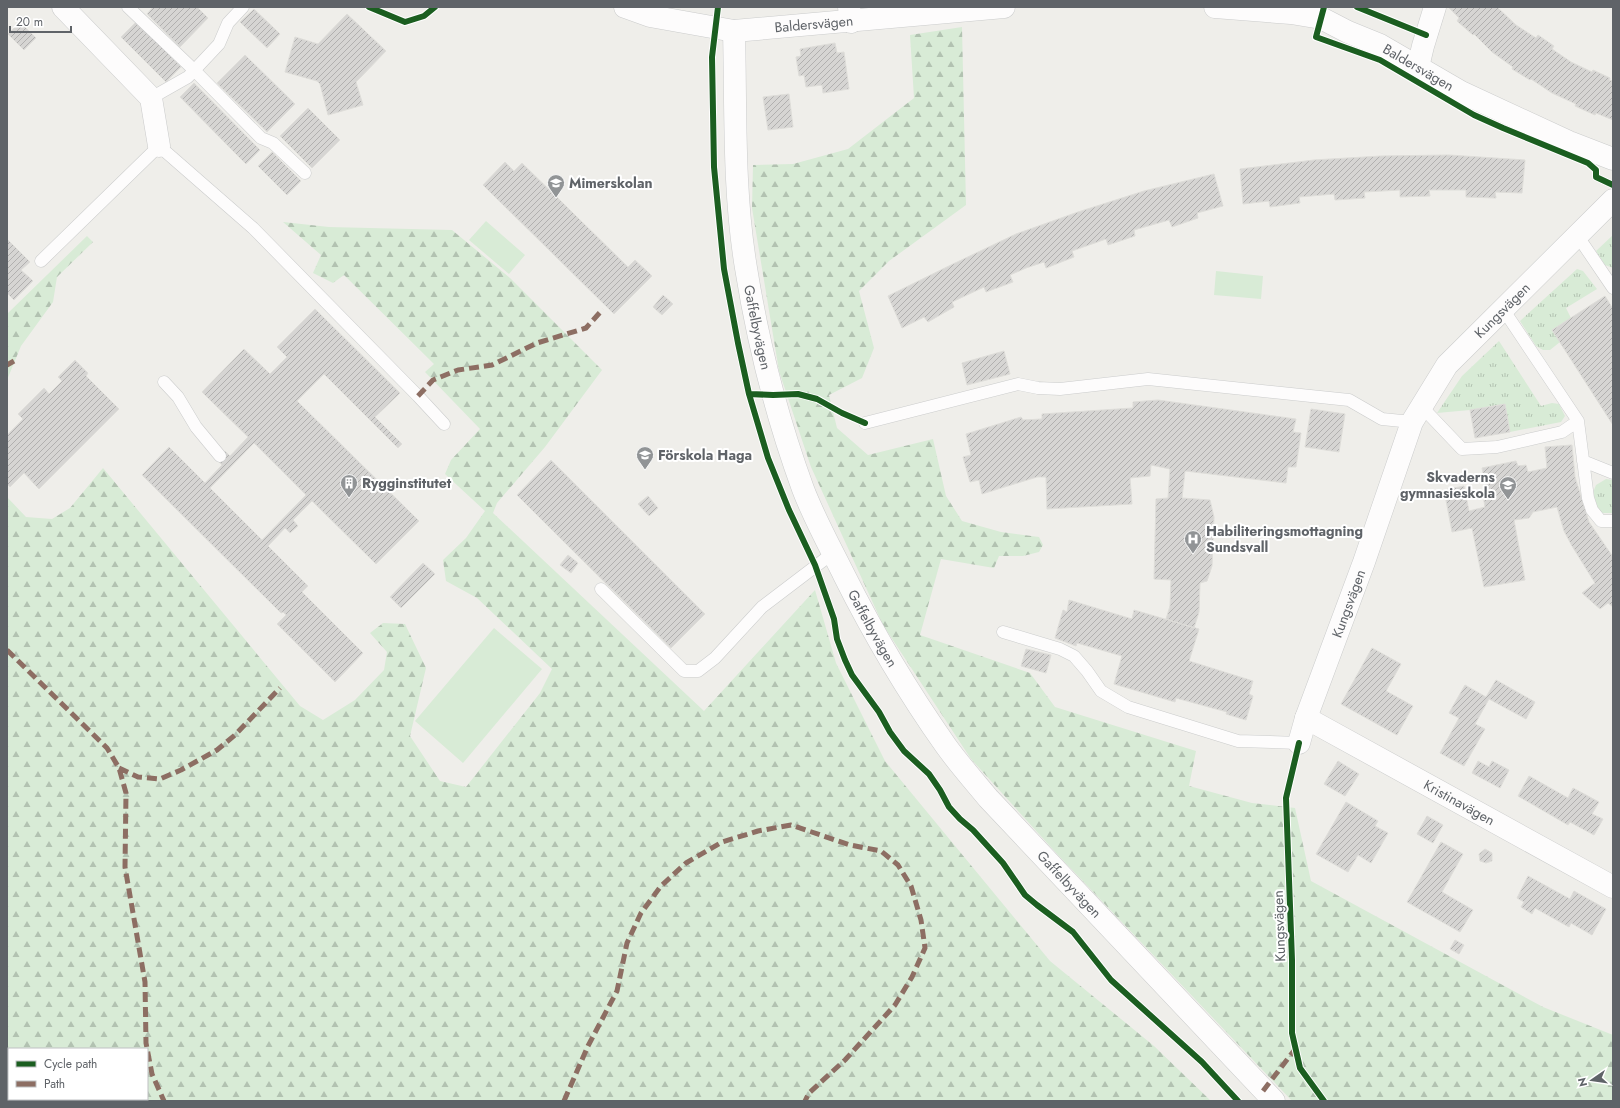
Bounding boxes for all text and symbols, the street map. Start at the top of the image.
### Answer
scale bar [10,8,71,34]
street label: Baldersvägen [774,10,854,37]
text: 20 m [16,13,43,31]
street label: Baldersvägen [1379,39,1458,96]
school or university icon: Mimerskolan [546,173,566,198]
place label: Mimerskolan [569,173,652,193]
street label: Kungsvägen [1470,278,1534,342]
street label: Gaffelbyvägen [739,283,776,372]
school or university icon: Förskola Haga [635,445,655,470]
place label: Förskola Haga [658,445,752,465]
place label: Skvaderns gymnasieskola [1400,467,1496,503]
building icon: Rygginstitutet [339,473,359,498]
place label: Rygginstitutet [362,473,452,493]
school or university icon: Skvaderns gymnasieskola [1498,475,1518,500]
place label: Habiliteringsmottagning Sundsvall [1206,521,1363,557]
hospital icon: Habiliteringsmottagning Sundsvall [1183,529,1203,554]
street label: Kungsvägen [1327,567,1370,641]
street label: Gaffelbyvägen [843,586,902,671]
street label: Kristinavägen [1420,775,1499,830]
street label: Gaffelbyvägen [1033,846,1106,922]
street label: Kungsvägen [1268,890,1290,962]
legend [8,1048,148,1100]
text: Cycle path [44,1055,97,1073]
north arrow [1572,1060,1612,1100]
text: Path [44,1075,65,1093]
text: N [1573,1076,1591,1088]

